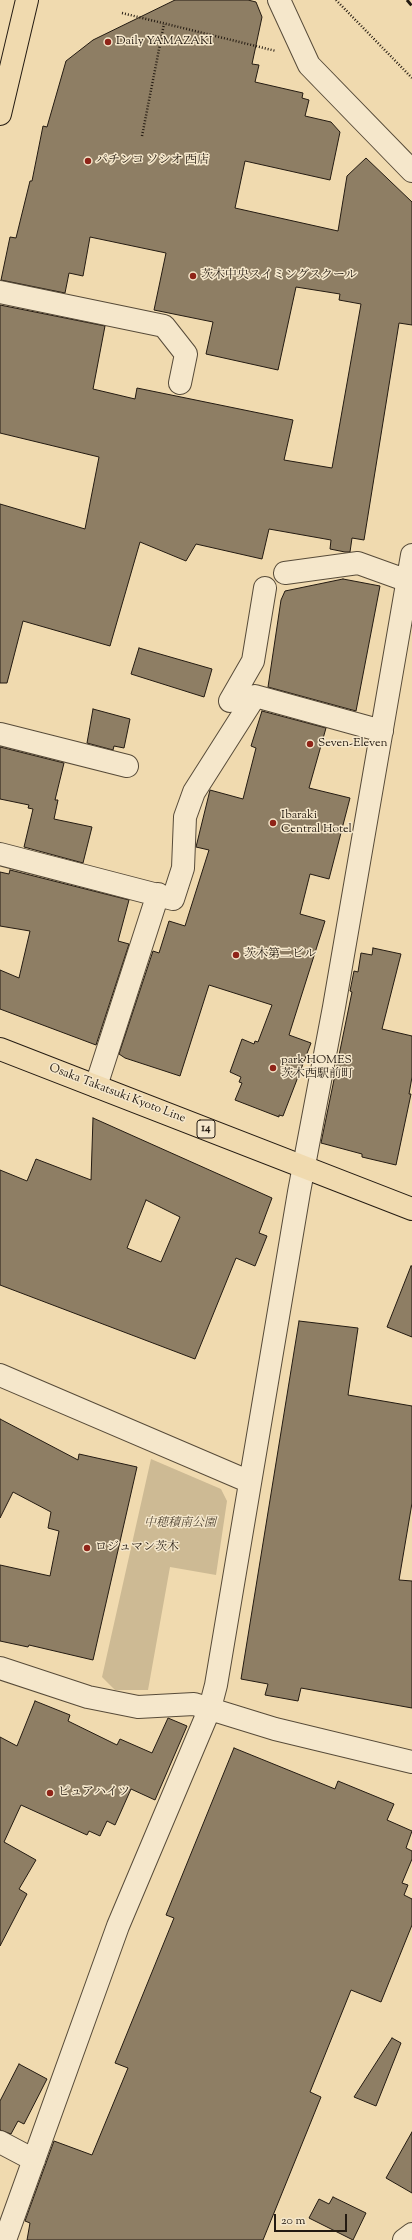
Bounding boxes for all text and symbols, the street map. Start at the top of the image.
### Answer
place label: Daily YAMAZAKI [116,35,213,49]
marker: Daily YAMAZAKI [103,37,113,47]
place label: パチンコ ソシオ 西店 [96,154,209,168]
marker: パチンコ ソシオ 西店 [83,156,93,166]
place label: 茨木中央スイミングスクール [201,269,357,283]
marker: 茨木中央スイミングスクール [188,271,198,281]
place label: Seven-Eleven [318,737,388,751]
marker: Seven-Eleven [305,739,315,749]
place label: Ibaraki Central Hotel [281,809,352,837]
marker: Ibaraki Central Hotel [268,818,278,828]
place label: 茨木第二ビル [244,948,316,962]
marker: 茨木第二ビル [231,950,241,960]
place label: park HOMES 茨木西駅前町 [281,1054,353,1082]
street label: Osaka Takatsuki Kyoto Line [47,1061,187,1127]
marker: park HOMES 茨木西駅前町 [268,1063,278,1073]
road number: 14 [197,1120,215,1138]
park label: 中穂積南公園 [144,1517,216,1531]
place label: ロジュマン茨木 [95,1541,179,1555]
marker: ロジュマン茨木 [82,1543,92,1553]
place label: ピュアハイツ [58,1786,130,1800]
marker: ピュアハイツ [45,1788,55,1798]
scale bar [276,2206,349,2232]
text: 20 m [281,2212,305,2230]

